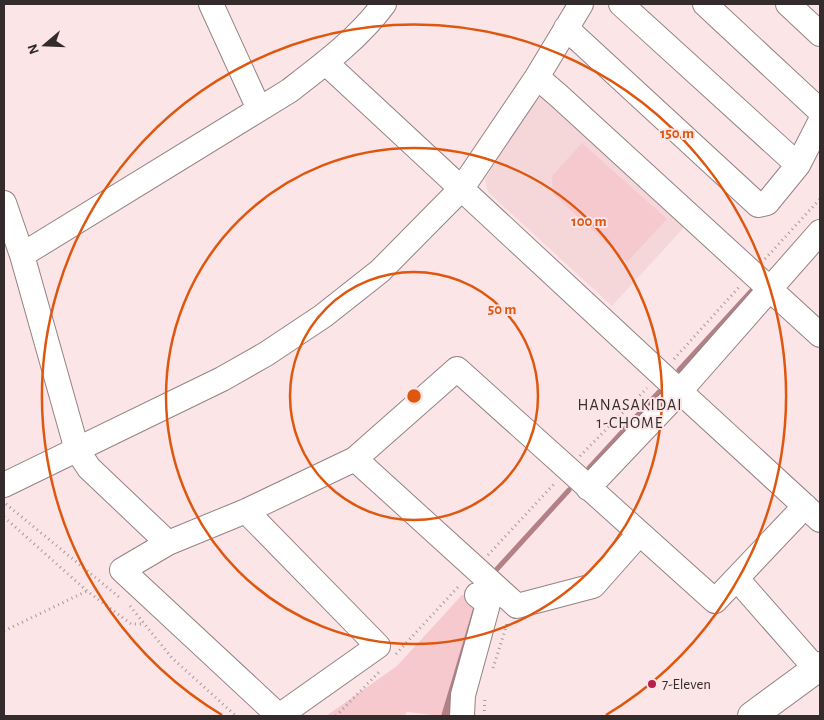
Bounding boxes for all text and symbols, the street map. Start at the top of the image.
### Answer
north arrow [20,20,70,70]
text: N [25,42,42,56]
text: 150 m [660,126,694,141]
text: 100 m [571,214,607,229]
text: 50 m [488,302,516,317]
centre of rings [405,387,423,405]
district label: HANASAKIDAI 1-CHOME [578,397,682,431]
place label: 7-Eleven [662,677,711,692]
marker: 7-Eleven [646,678,658,690]

